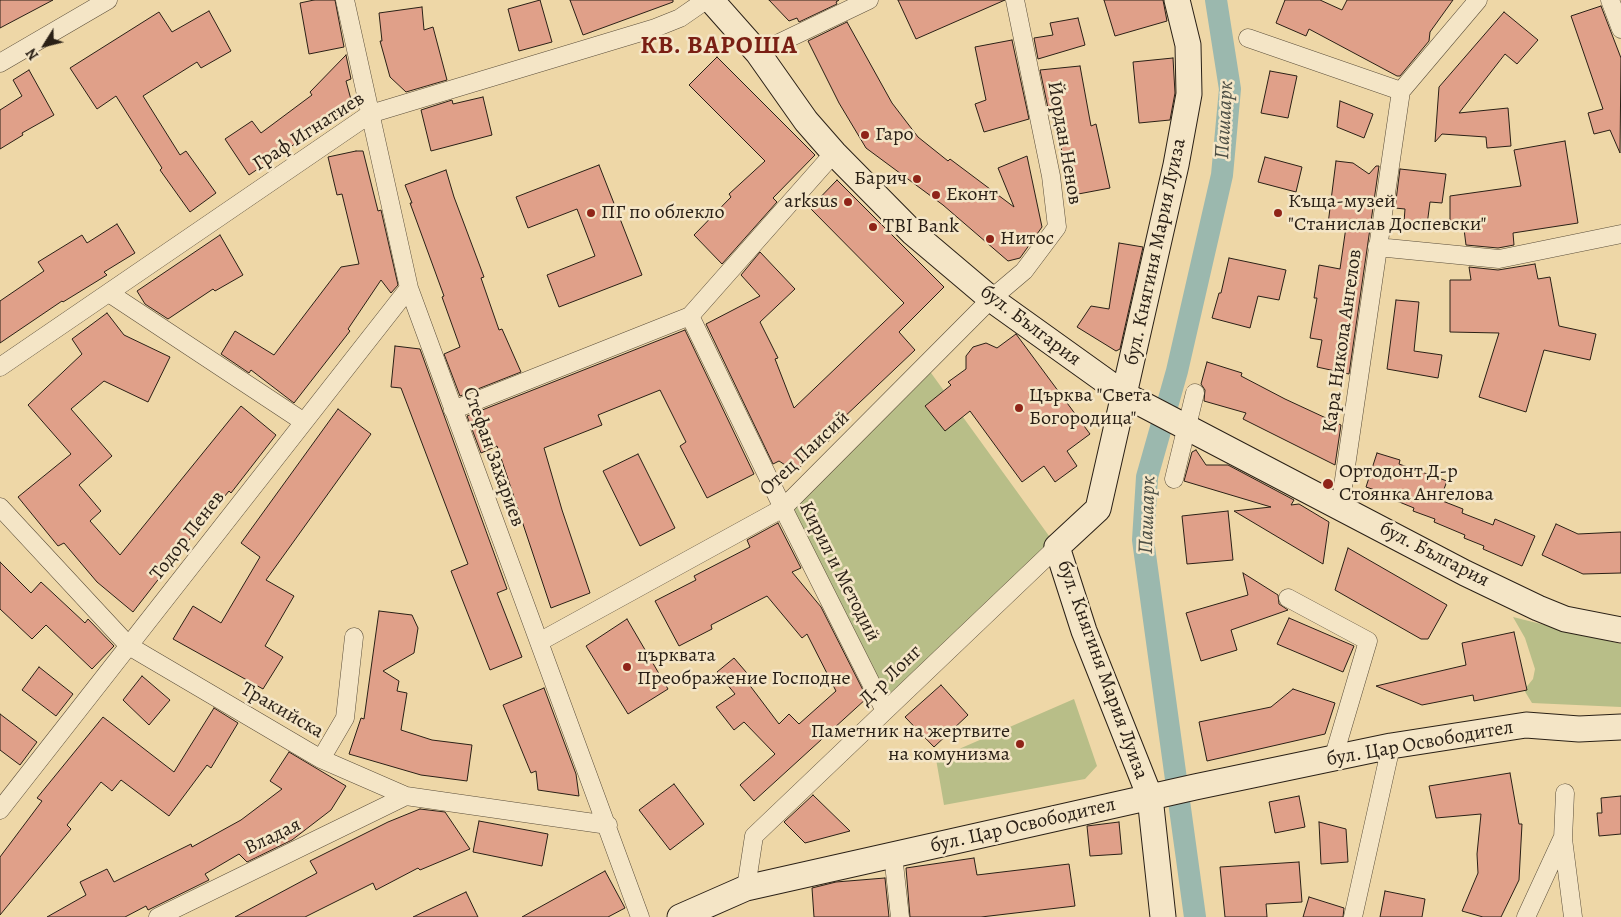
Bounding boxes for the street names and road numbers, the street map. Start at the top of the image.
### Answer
street label: Йордан Ненов [1041,79,1087,207]
street label: Граф Игнатиев [249,87,369,177]
street label: бул. Княгиня Мария Луиза [1120,136,1192,368]
street label: Кара Никола Ангелов [1318,248,1368,434]
street label: бул. България [975,280,1085,372]
street label: Стефан Захариев [457,384,529,530]
street label: Отец Паисий [755,406,855,502]
street label: Тодор Пенев [145,486,231,586]
street label: Кирил и Методий [793,498,885,646]
street label: бул. България [1375,517,1493,593]
street label: бул. Княгиня Мария Луиза [1051,557,1153,783]
street label: Д-р Лонг [855,640,927,712]
street label: Тракийска [236,678,328,744]
street label: бул. Цар Освободител [1325,716,1515,772]
street label: бул. Цар Освободител [928,793,1118,859]
street label: Владая [241,813,305,861]

